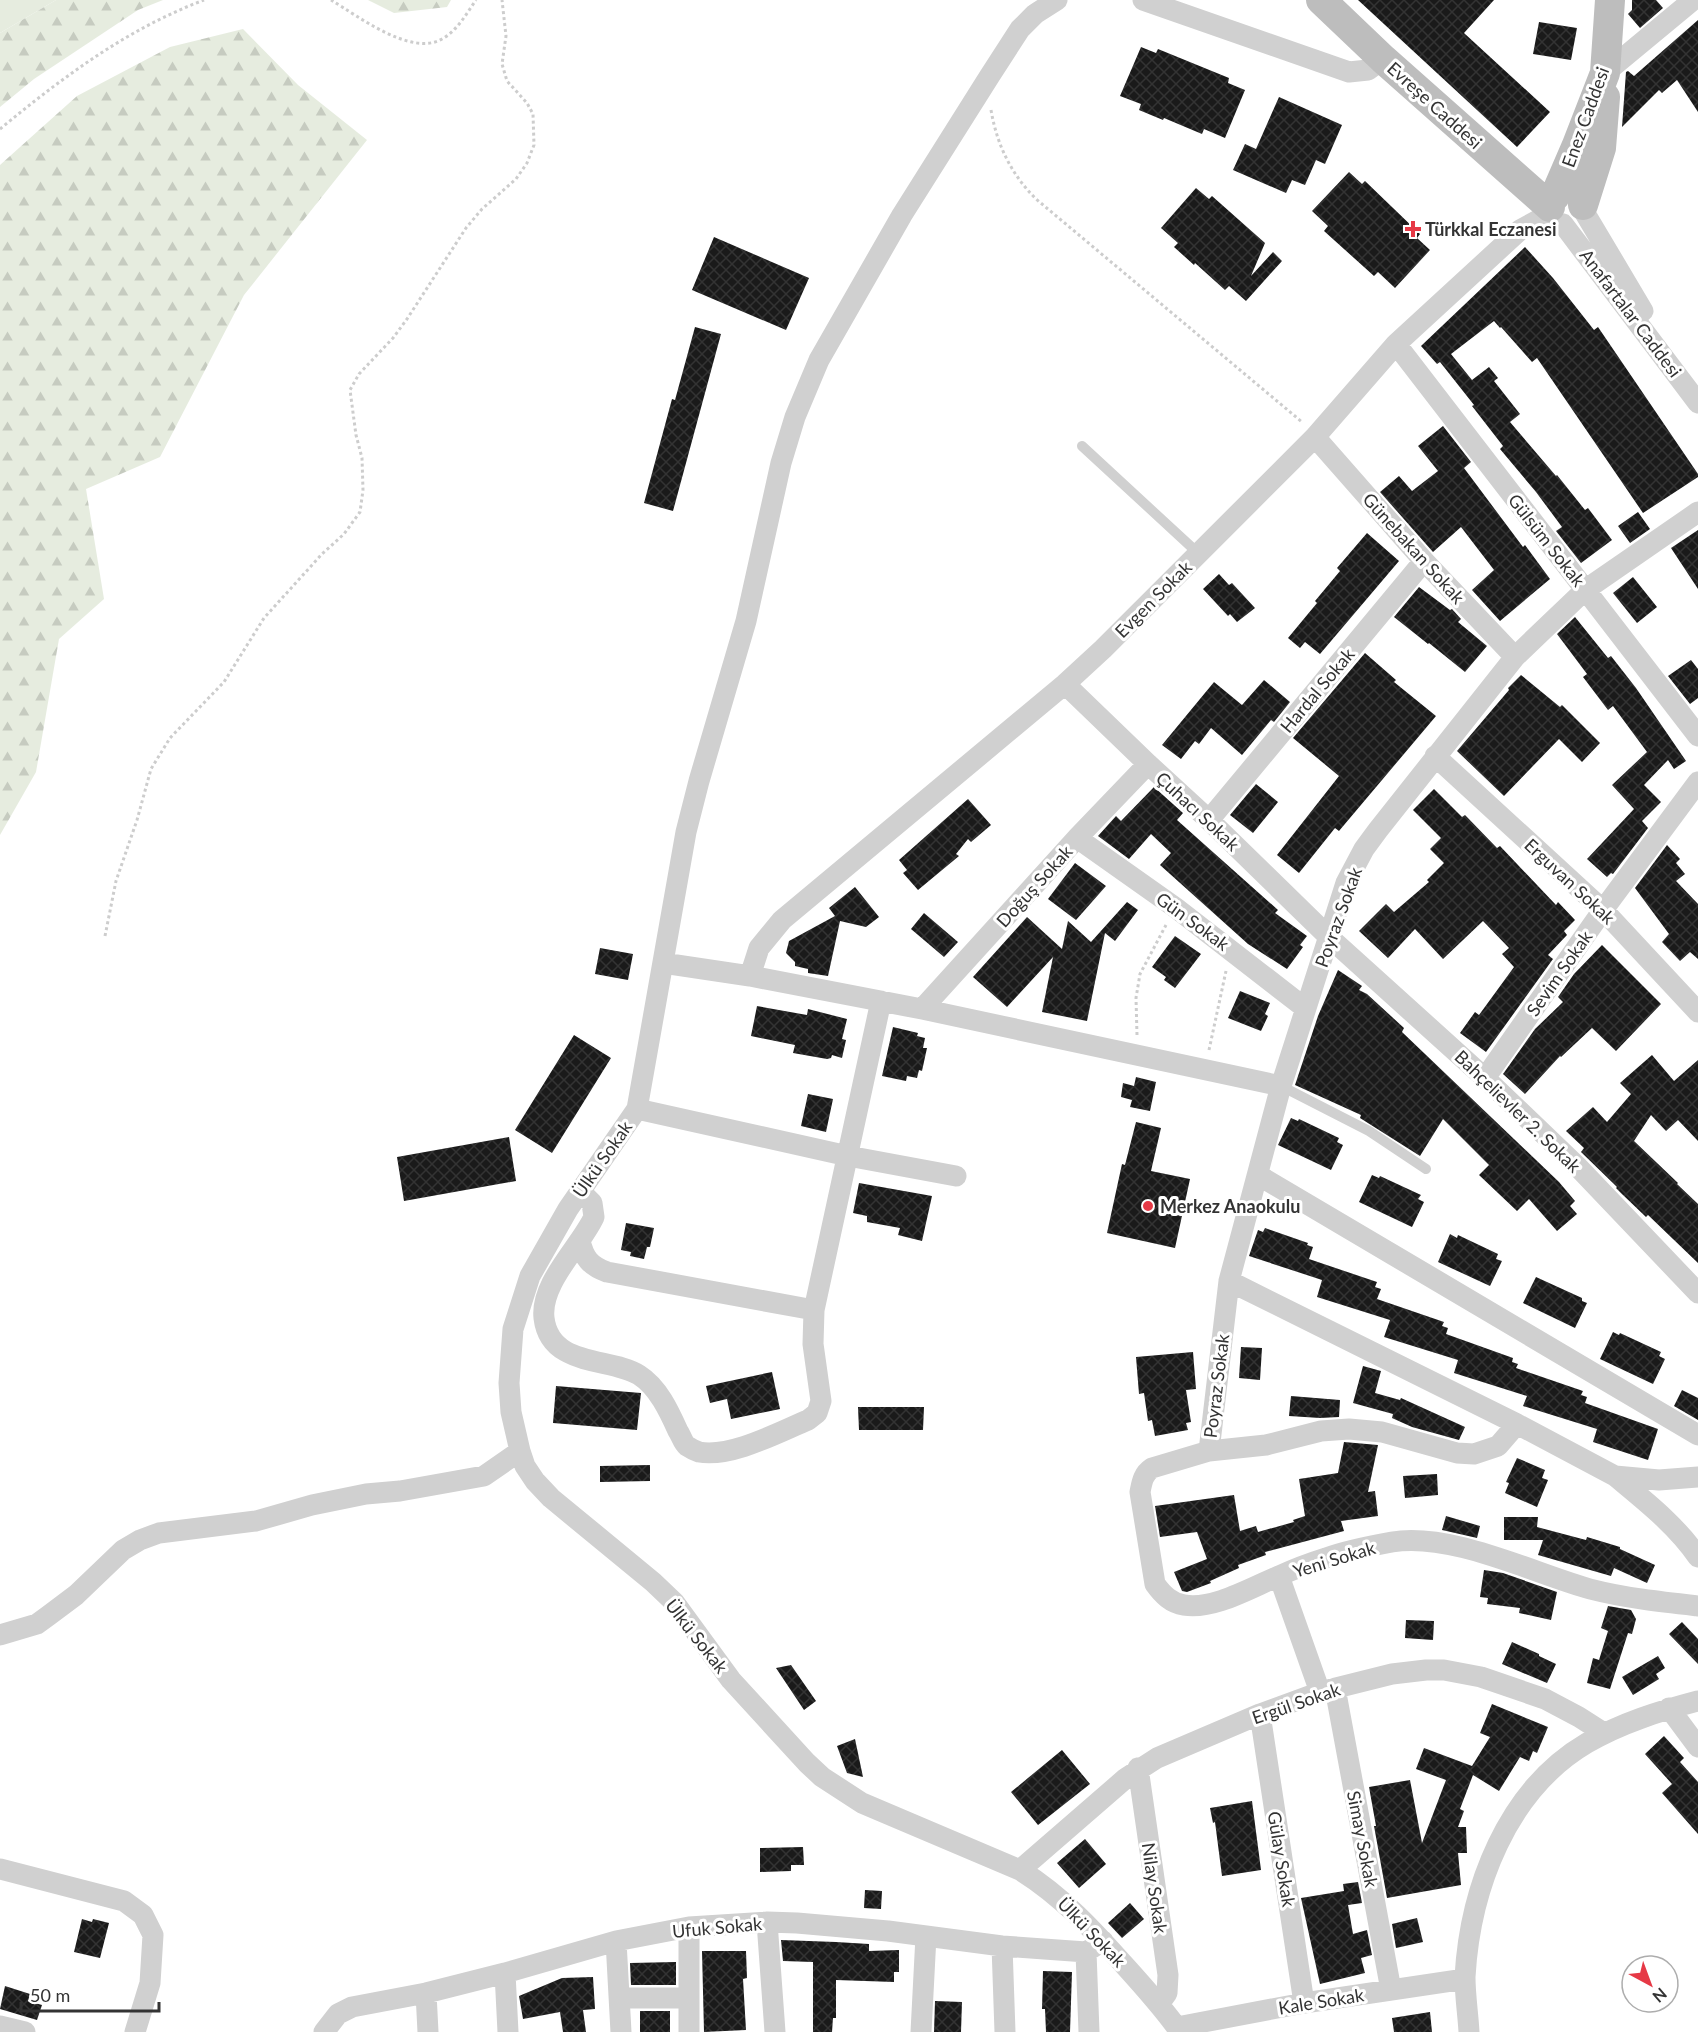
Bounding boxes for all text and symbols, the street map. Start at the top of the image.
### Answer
street label: Evreşe Caddesi [1383,57,1487,153]
street label: Enez Caddesi [1557,64,1613,170]
place label: Türkkal Eczanesi [1425,218,1557,240]
marker: Türkkal Eczanesi [1406,222,1420,236]
street label: Anafartalar Caddesi [1576,245,1686,381]
street label: Günebakan Sokak [1358,488,1470,609]
street label: Gülsüm Sokak [1504,489,1591,591]
street label: Evgen Sokak [1110,555,1197,642]
street label: Hardal Sokak [1275,643,1359,737]
street label: Çuhacı Sokak [1152,767,1245,856]
street label: Erguvan Sokak [1520,833,1620,929]
street label: Doğuş Sokak [991,840,1077,932]
street label: Poyraz Sokak [1310,863,1367,970]
street label: Gün Sokak [1152,887,1234,955]
street label: Sevim Sokak [1522,925,1597,1020]
street label: Bahçelievler 2. Sokak [1450,1045,1586,1177]
street label: Ülkü Sokak [568,1116,637,1201]
place label: Merkez Anaokulu [1160,1195,1300,1217]
marker: Merkez Anaokulu [1141,1199,1155,1213]
street label: Poyraz Sokak [1199,1332,1233,1439]
street label: Yeni Sokak [1290,1536,1379,1582]
street label: Ülkü Sokak [661,1594,733,1678]
street label: Ergül Sokak [1249,1677,1344,1728]
street label: Simay Sokak [1343,1789,1383,1890]
street label: Gülay Sokak [1264,1810,1301,1909]
street label: Nilay Sokak [1138,1841,1172,1936]
street label: Ülkü Sokak [1053,1893,1131,1972]
street label: Ufuk Sokak [671,1912,764,1942]
north arrow [1620,1954,1680,2014]
scale bar [21,1975,159,2013]
street label: Kale Sokak [1277,1983,1366,2019]
text: 50 m [30,1984,70,2006]
text: N [1649,1984,1671,2007]

